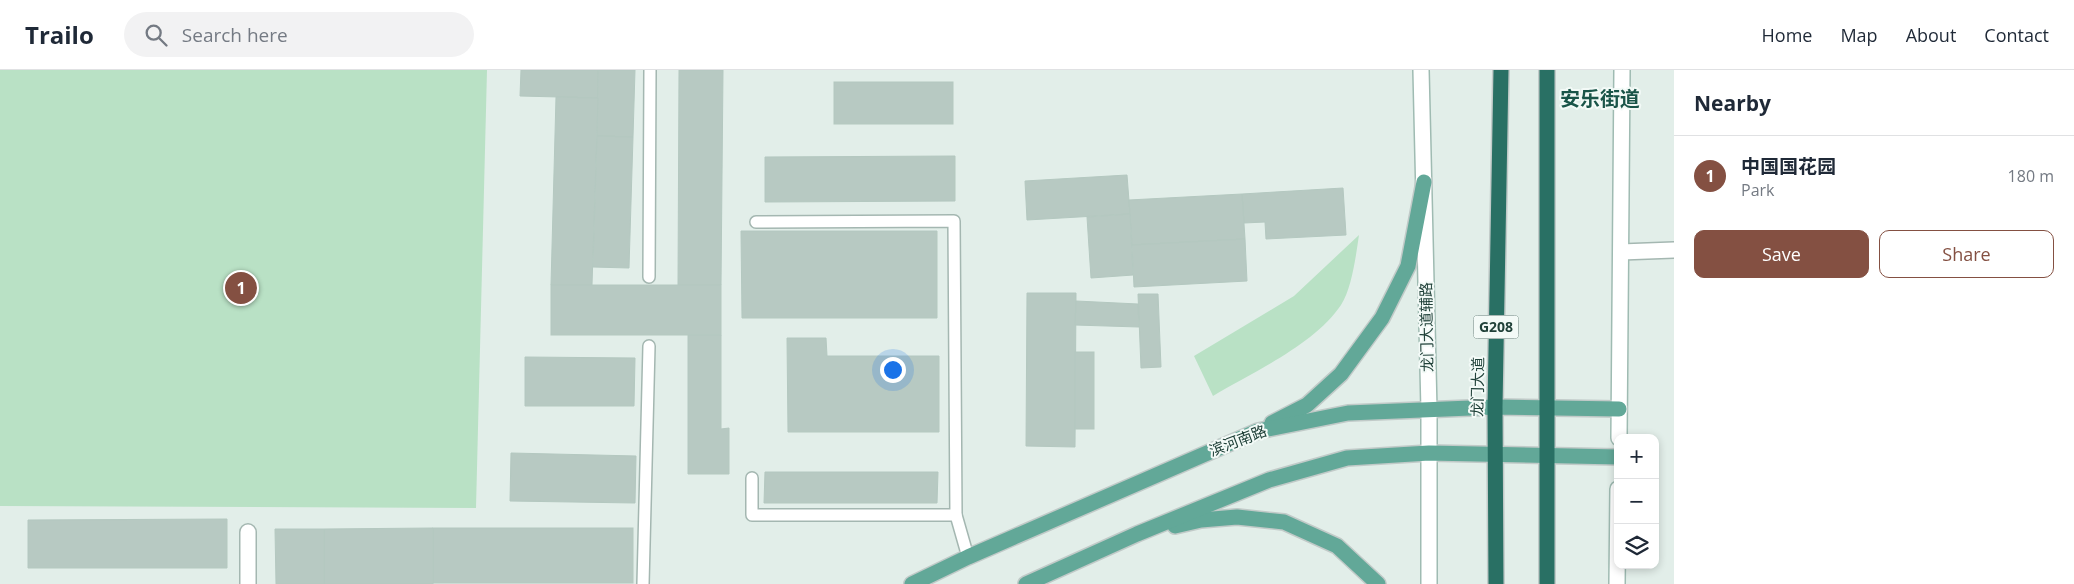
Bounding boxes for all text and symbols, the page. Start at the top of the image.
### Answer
search box [124,12,474,57]
text: Trailo [25,18,94,51]
icon: search [142,21,170,49]
text: Search here [182,22,288,48]
text: Home [1762,23,1812,47]
text: Map [1840,23,1878,47]
text: About [1906,23,1956,47]
text: Contact [1984,23,2049,47]
district label: 安乐街道 [1560,85,1640,112]
text: Nearby [1694,89,1771,117]
text: 中国国花园 [1741,153,1836,179]
text: 1 [1705,165,1715,187]
text: 180 m [2008,165,2054,187]
text: Park [1741,179,1774,201]
button: Save [1694,230,1869,278]
button: Share [1879,230,2054,278]
pin: 1 [225,269,257,307]
street label: 龙门大道辅路 [1415,282,1437,372]
road number: G208 [1474,316,1518,338]
your location [880,357,906,383]
street label: 龙门大道 [1466,357,1488,417]
street label: 滨河南路 [1206,420,1269,460]
map controls [1614,434,1659,569]
button: + [1614,434,1659,479]
button: − [1614,479,1659,524]
button: layers [1614,524,1659,569]

